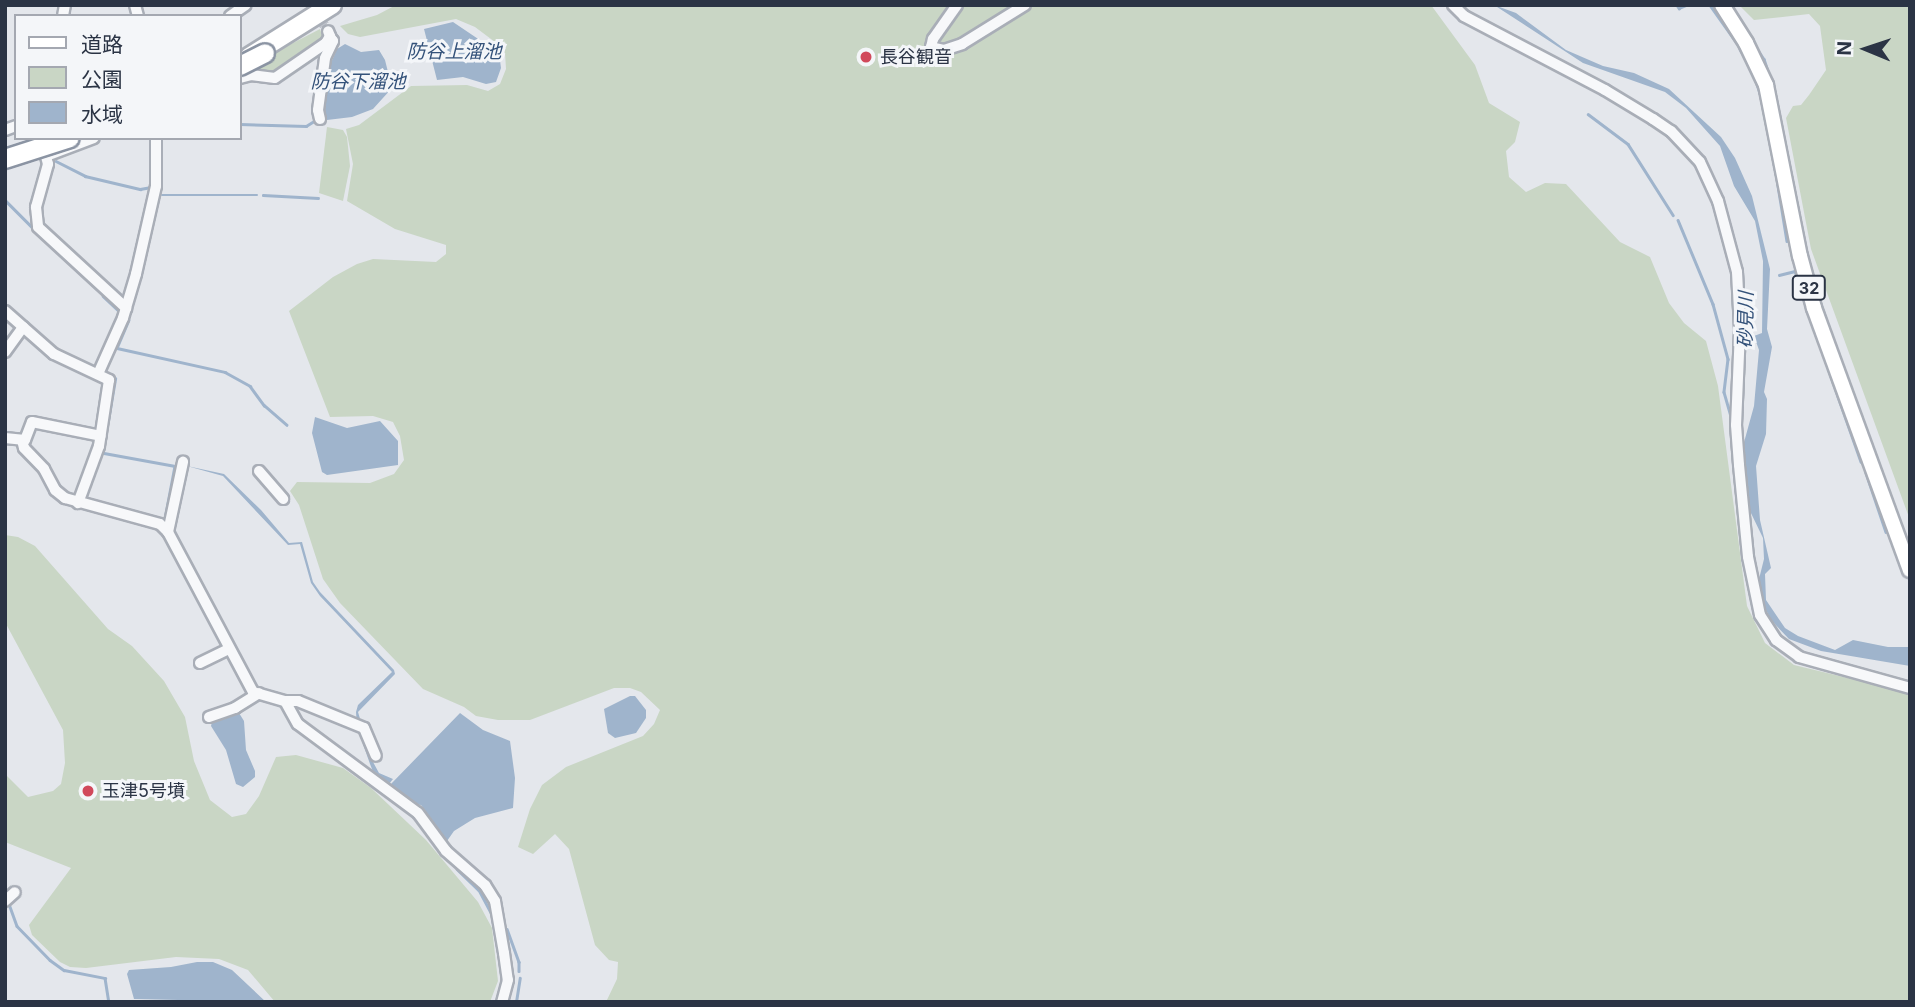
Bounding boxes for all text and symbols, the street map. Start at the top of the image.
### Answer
legend [14,14,242,140]
north arrow [1831,14,1901,84]
text: 道路 [81,32,123,57]
water label: 防谷上溜池 [407,41,501,63]
text: N [1833,41,1856,56]
place label: 長谷観音 [880,46,952,68]
marker: 長谷観音 [858,49,874,65]
text: 公園 [81,67,123,92]
water label: 防谷下溜池 [311,71,405,93]
text: 水域 [81,102,123,127]
road number: 32 [1792,276,1826,300]
water label: 砂見川 [1734,291,1758,349]
place label: 玉津5号墳 [102,780,185,802]
marker: 玉津5号墳 [80,783,96,799]

